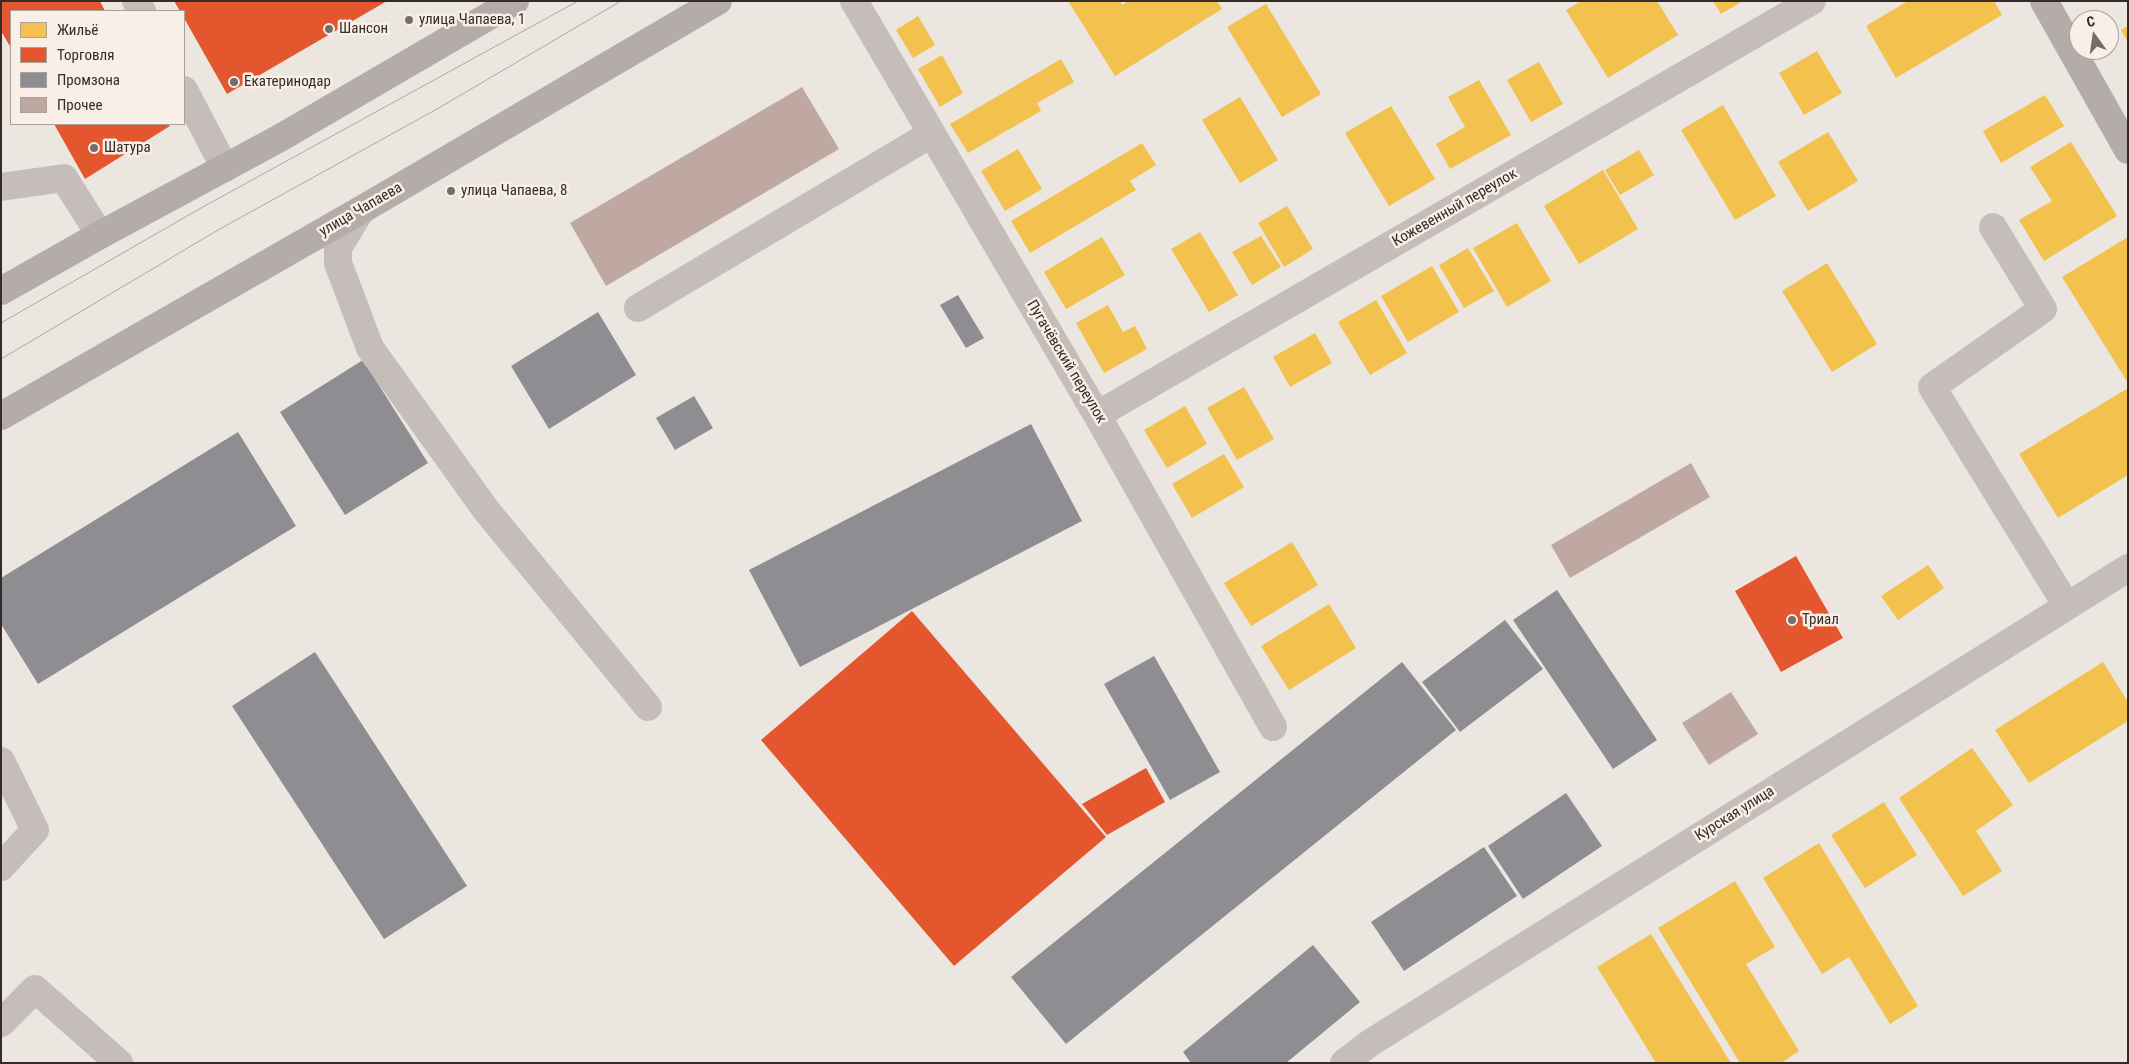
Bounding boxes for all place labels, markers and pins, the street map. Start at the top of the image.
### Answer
place label: улица Чапаева, 1 [419,11,525,29]
marker: улица Чапаева, 1 [403,14,415,26]
place label: Шансон [339,20,388,38]
marker: Шансон [323,23,335,35]
place label: Екатеринодар [244,73,331,91]
marker: Екатеринодар [228,76,240,88]
place label: Шатура [104,139,151,157]
marker: Шатура [88,142,100,154]
place label: улица Чапаева, 8 [461,182,567,200]
marker: улица Чапаева, 8 [445,185,457,197]
place label: Триал [1802,611,1839,629]
marker: Триал [1786,614,1798,626]

